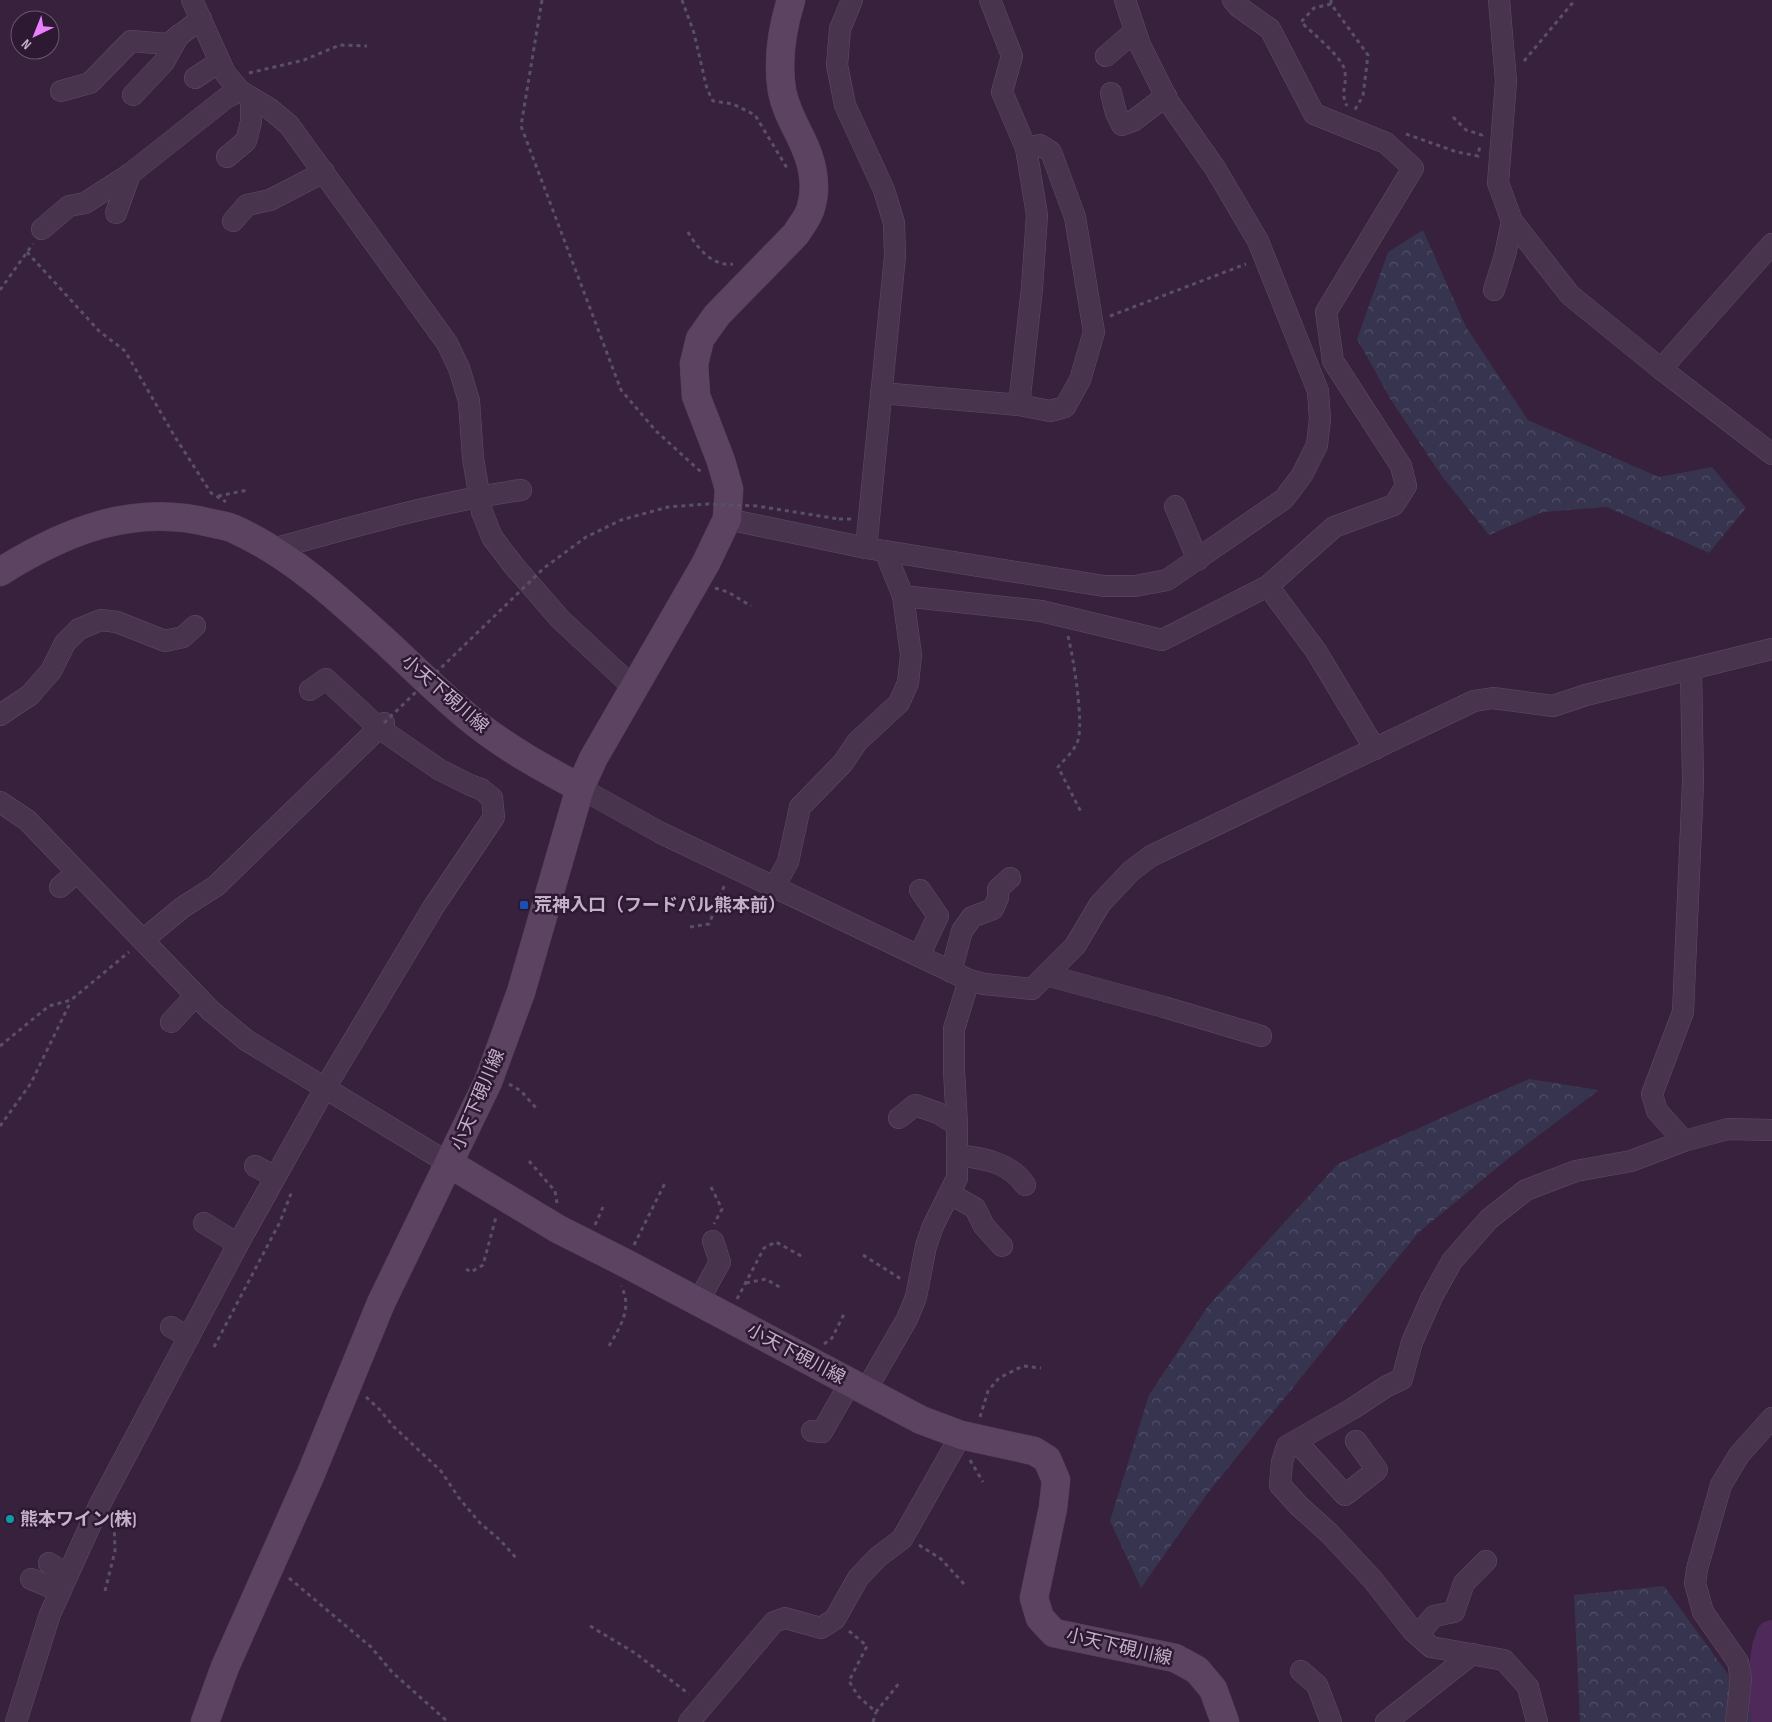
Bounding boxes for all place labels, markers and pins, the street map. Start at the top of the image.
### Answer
place label: 荒神入口（フードパル熊本前） [534,895,786,916]
marker: 荒神入口（フードパル熊本前） [518,899,530,911]
place label: 熊本ワイン(株) [20,1509,136,1530]
marker: 熊本ワイン(株) [4,1513,16,1525]

